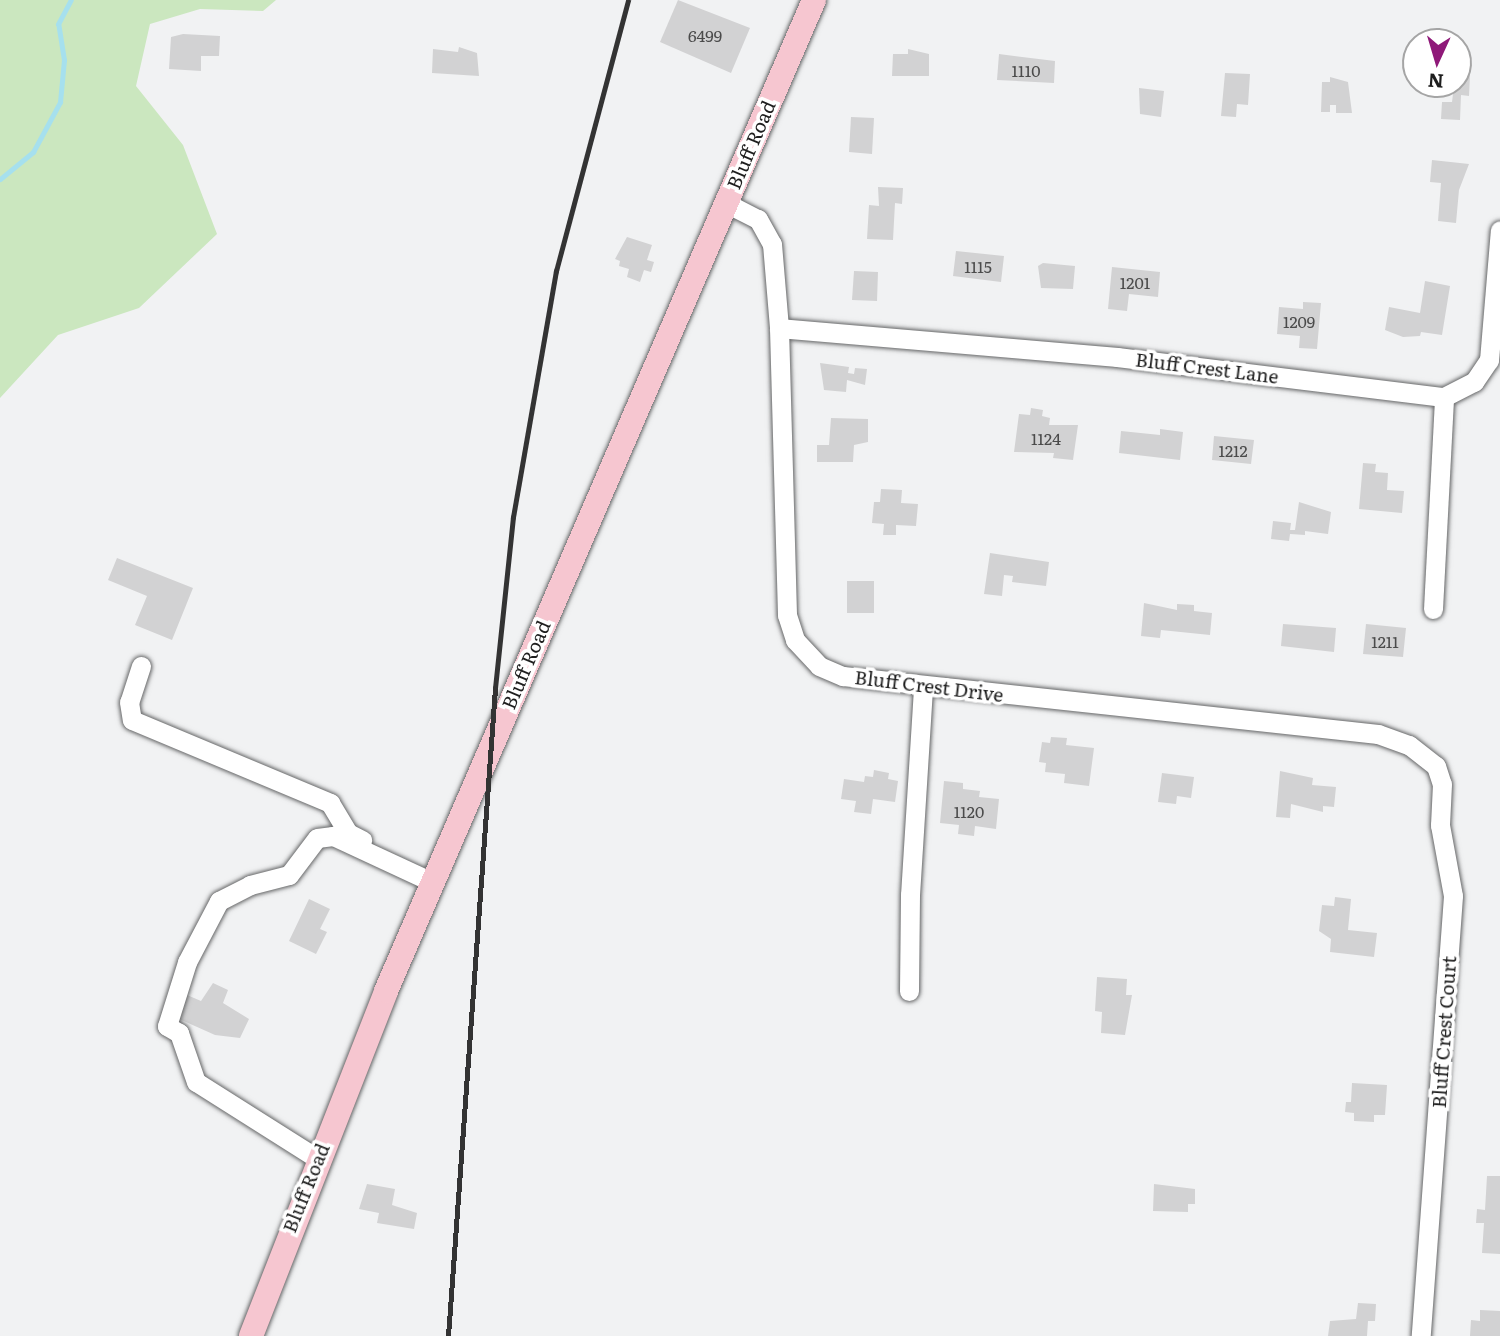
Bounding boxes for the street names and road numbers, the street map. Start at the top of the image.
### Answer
street label: Bluff Road [722,97,780,193]
street label: Bluff Crest Lane [1134,348,1280,388]
street label: Bluff Road [497,617,555,713]
street label: Bluff Crest Drive [853,666,1005,706]
street label: Bluff Crest Court [1427,955,1461,1109]
street label: Bluff Road [278,1140,334,1236]

